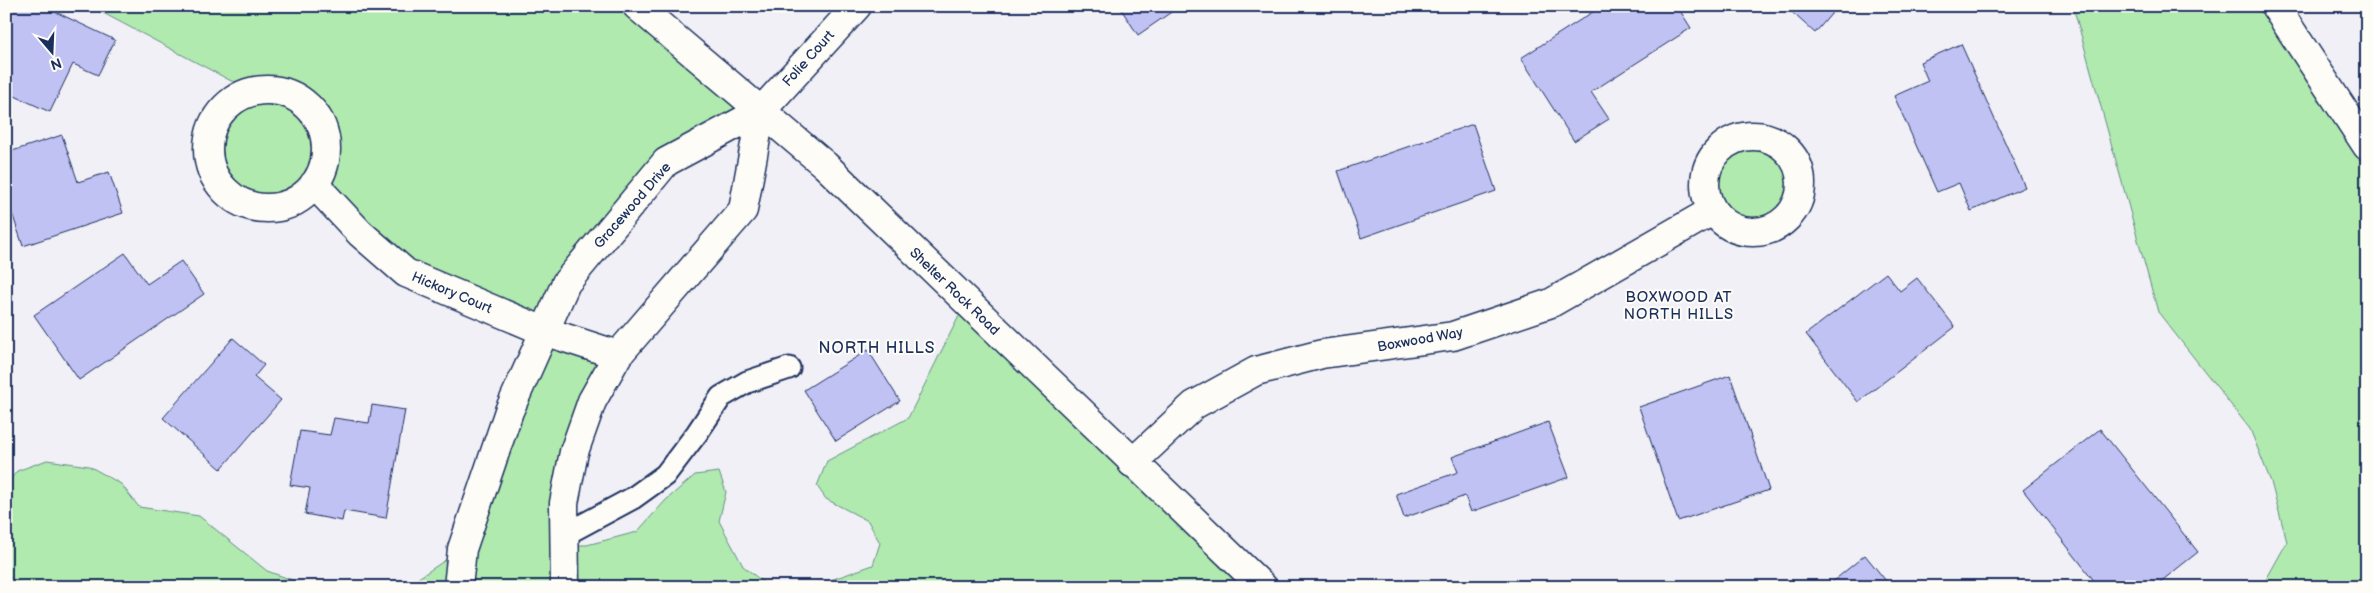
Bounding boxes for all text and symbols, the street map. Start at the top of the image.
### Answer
street label: Folie Court [779,26,838,90]
north arrow [28,28,78,78]
text: N [48,54,64,74]
street label: Gracewood Drive [590,159,675,252]
street label: Shelter Rock Road [906,244,1003,339]
street label: Hickory Court [409,268,495,317]
district label: BOXWOOD AT NORTH HILLS [1624,288,1734,324]
street label: Boxwood Way [1376,324,1465,355]
district label: NORTH HILLS [819,339,935,358]

